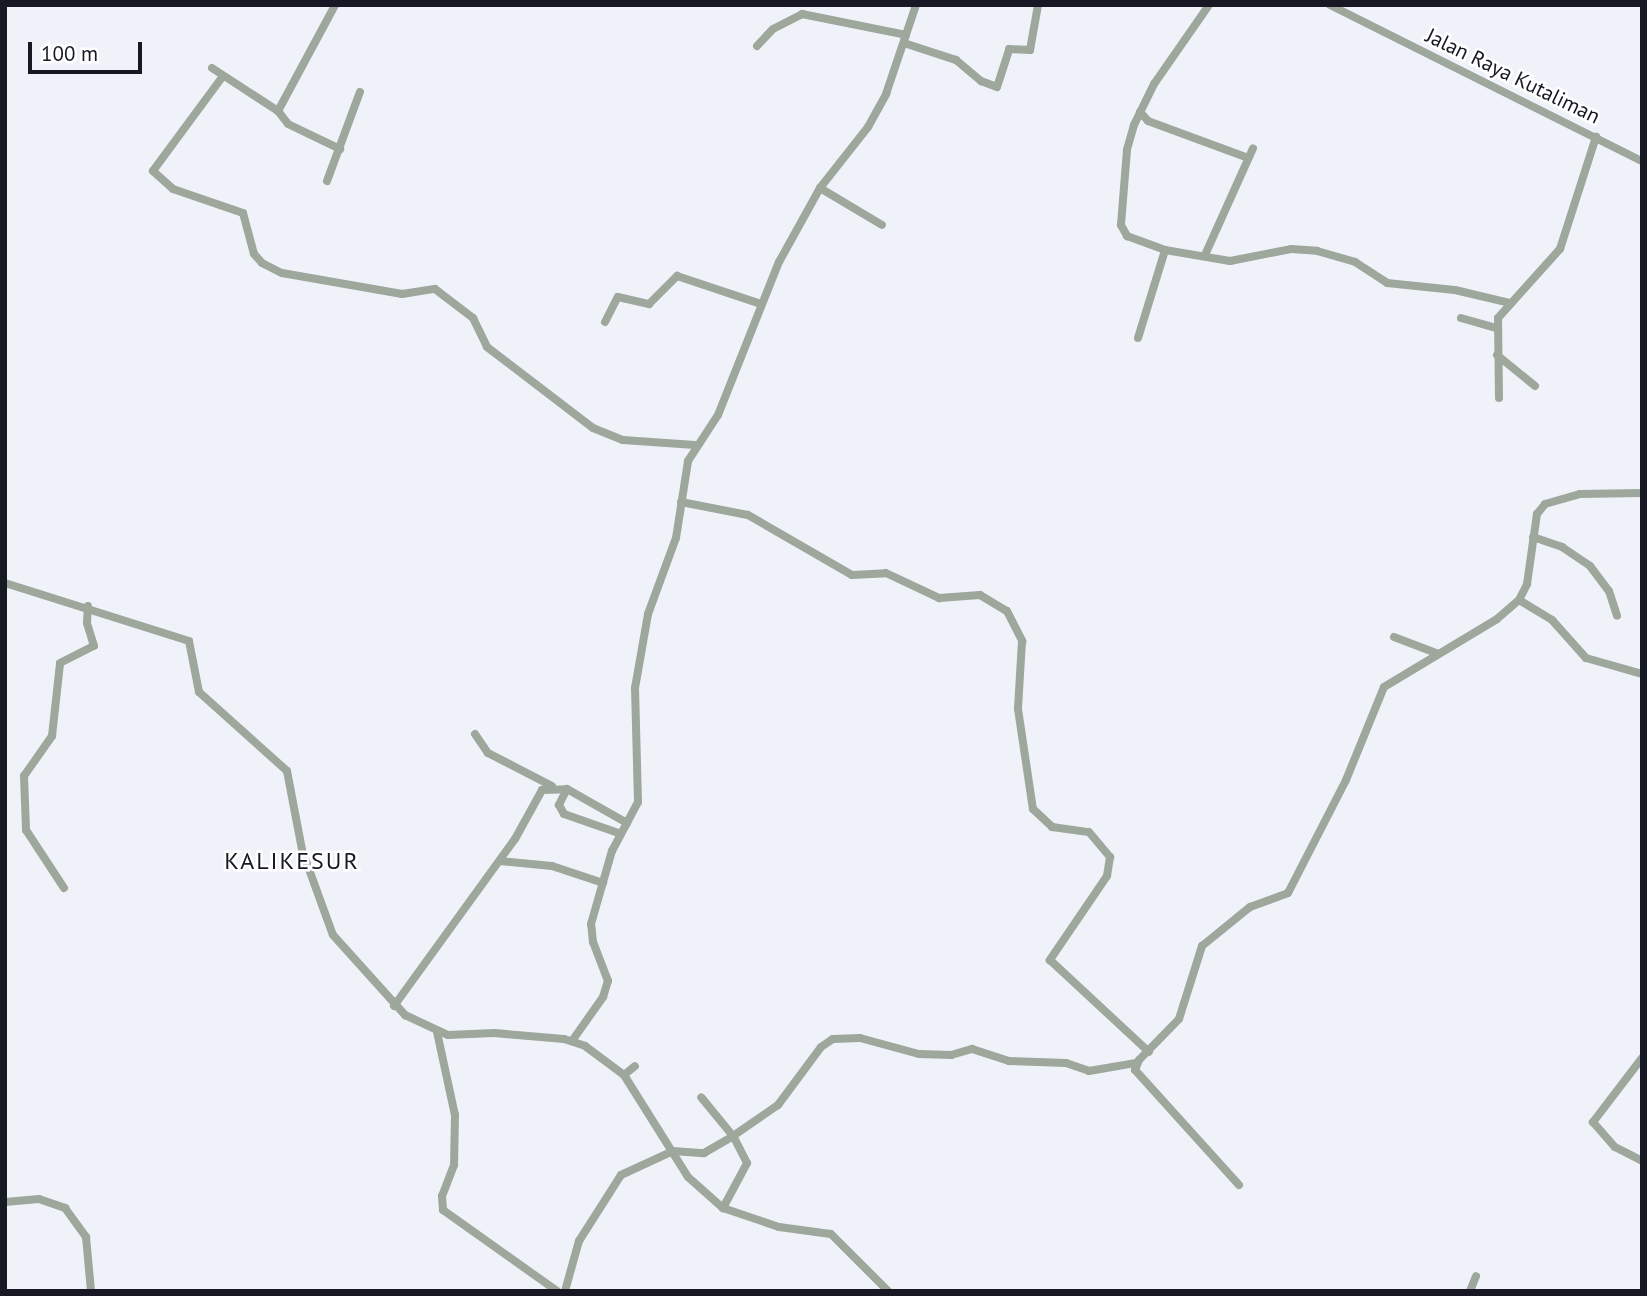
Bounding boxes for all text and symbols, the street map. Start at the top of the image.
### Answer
street label: Jalan Raya Kutaliman [1422,23,1604,129]
scale bar [32,28,145,72]
text: 100 m [41,40,98,67]
district label: KALIKESUR [225,847,359,875]

